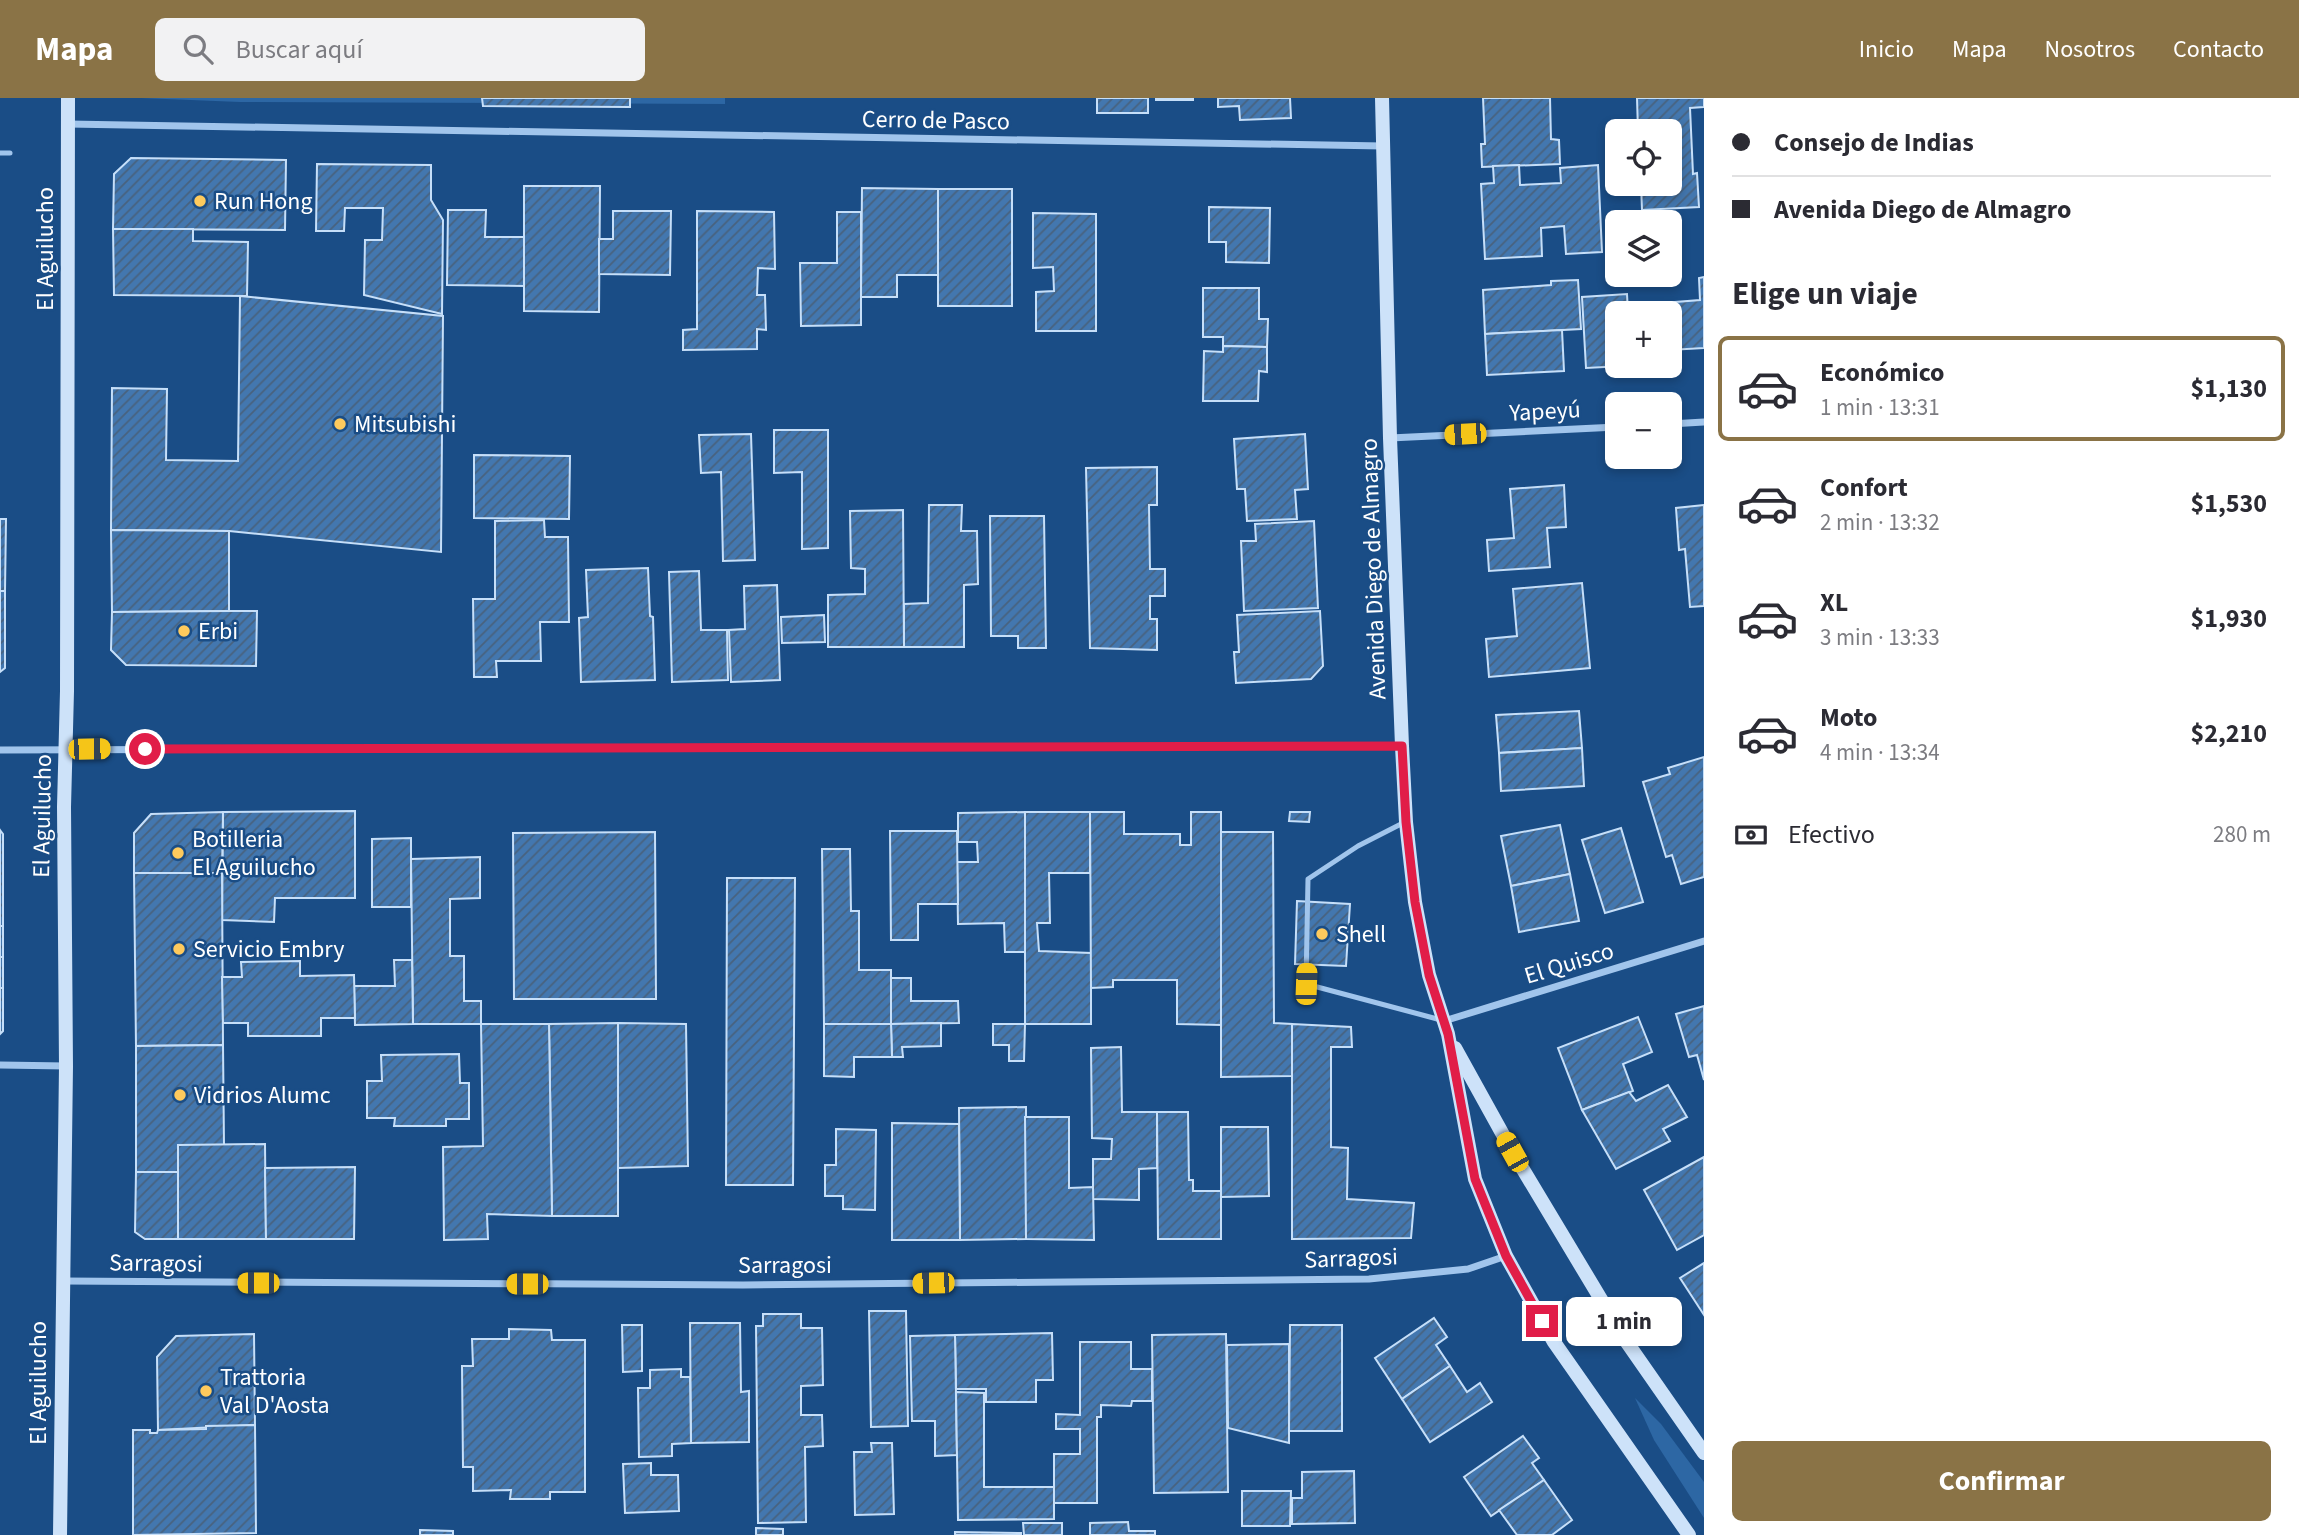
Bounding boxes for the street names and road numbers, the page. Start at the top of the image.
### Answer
street label: Cerro de Pasco [862,102,1010,139]
street label: El Aguilucho [28,187,63,311]
street label: Yapeyú [1507,392,1582,431]
street label: Avenida Diego de Almagro [1351,438,1396,700]
street label: El Aguilucho [24,754,61,878]
street label: El Quisco [1520,933,1618,994]
street label: Sarragosi [1304,1239,1398,1278]
street label: Sarragosi [109,1245,203,1282]
street label: Sarragosi [738,1248,832,1283]
street label: El Aguilucho [21,1321,56,1445]

